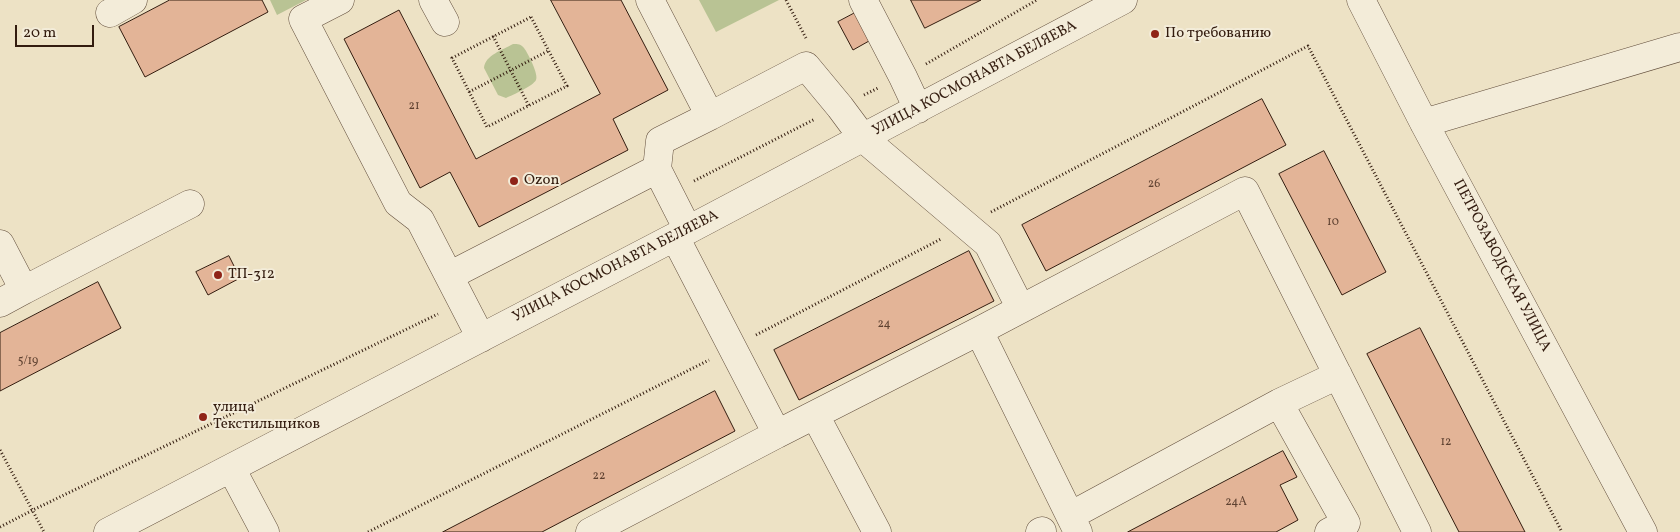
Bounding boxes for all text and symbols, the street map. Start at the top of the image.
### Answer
scale bar [18,15,96,47]
street label: УЛИЦА КОСМОНАВТА БЕЛЯЕВА [870,17,1080,141]
text: 20 m [23,23,56,44]
place label: По требованию [1165,25,1271,43]
marker: По требованию [1149,28,1161,40]
house number: 21 [408,100,420,114]
place label: Ozon [524,172,559,190]
marker: Ozon [508,175,520,187]
street label: ПЕТРОЗАВОДСКАЯ УЛИЦА [1448,177,1554,355]
house number: 26 [1148,178,1160,192]
street label: УЛИЦА КОСМОНАВТА БЕЛЯЕВА [510,207,722,327]
house number: 10 [1327,216,1339,230]
place label: ТП-312 [228,266,275,284]
marker: ТП-312 [212,269,224,281]
house number: 24 [877,318,891,332]
house number: 5/19 [18,355,38,369]
place label: улица Текстильщиков [213,399,320,434]
marker: улица Текстильщиков [197,411,209,423]
house number: 12 [1440,436,1452,450]
house number: 22 [593,470,605,484]
house number: 24А [1225,496,1247,510]

